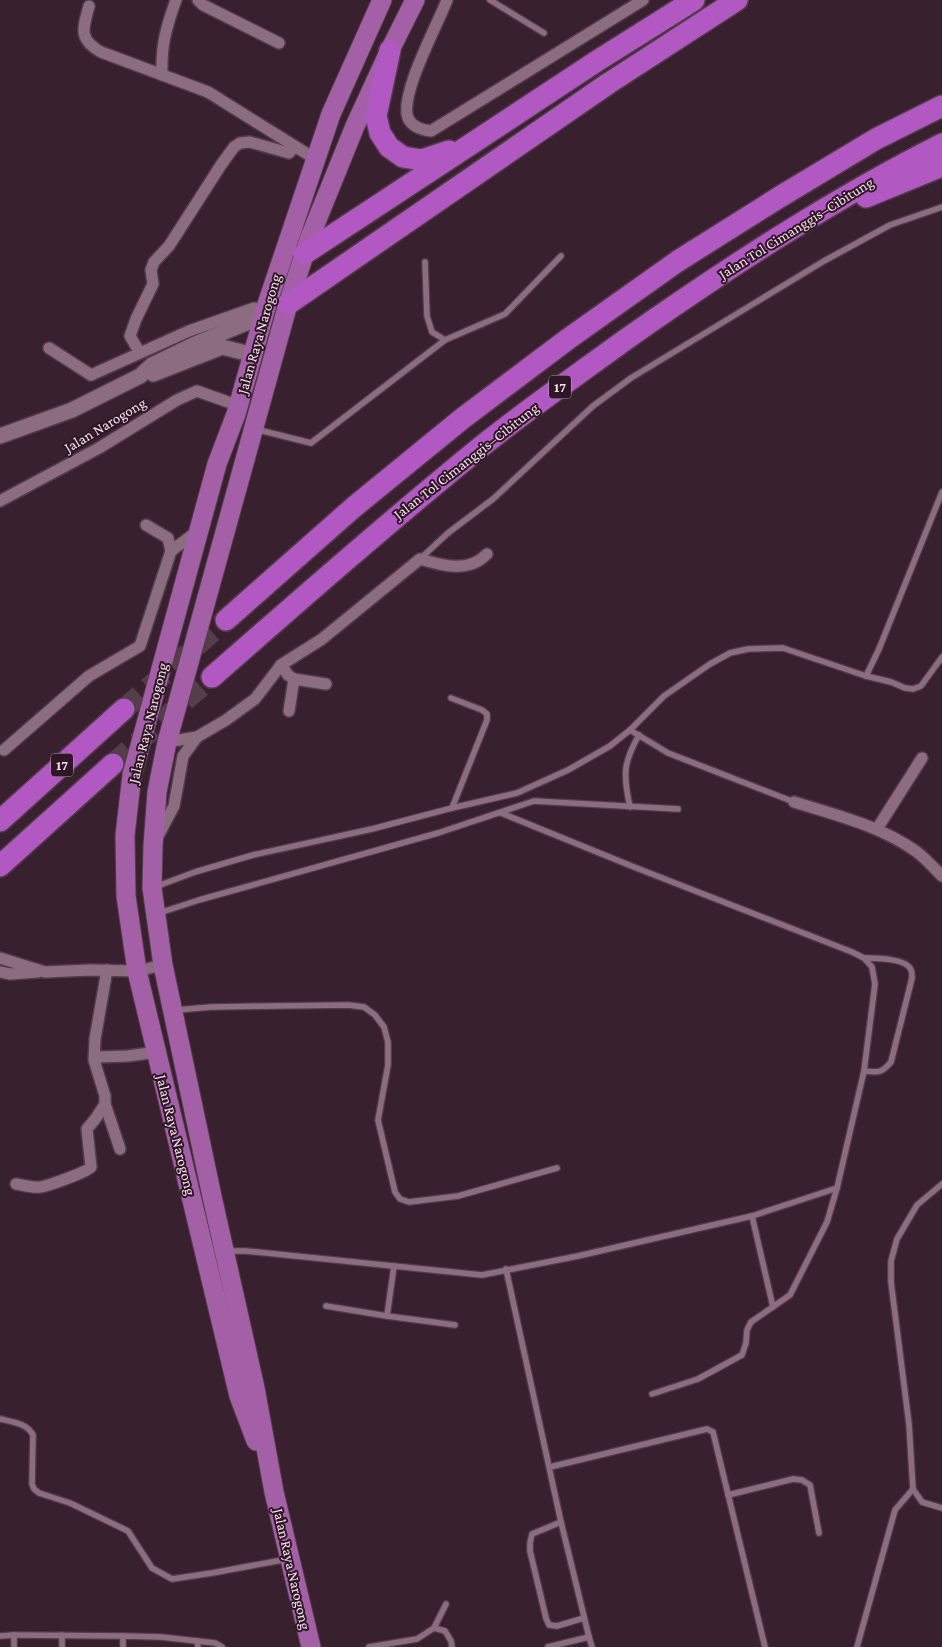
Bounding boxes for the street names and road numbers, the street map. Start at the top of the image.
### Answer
street label: Jalan Tol Cimanggis–Cibitung [714,174,877,284]
street label: Jalan Raya Narogong [234,272,285,398]
road number: 17 [549,376,571,398]
street label: Jalan Narogong [60,394,149,457]
street label: Jalan Tol Cimanggis–Cibitung [389,400,542,524]
street label: Jalan Raya Narogong [125,661,172,787]
road number: 17 [51,754,73,776]
street label: Jalan Raya Narogong [152,1071,199,1197]
street label: Jalan Raya Narogong [269,1505,314,1631]

